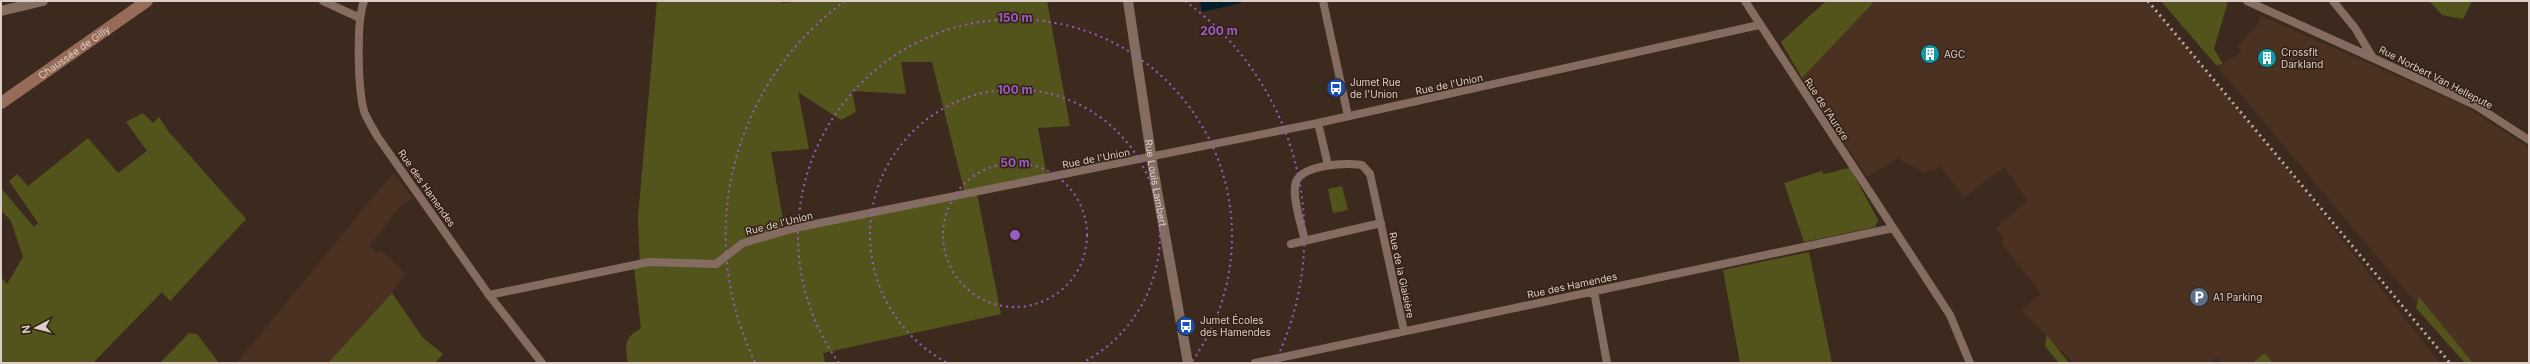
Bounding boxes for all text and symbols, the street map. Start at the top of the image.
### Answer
text: 150 m [998,10,1032,25]
street label: Chaussée de Gilly [36,23,113,81]
text: 200 m [1200,23,1238,38]
building icon: AGC [1919,43,1941,65]
street label: Rue Norbert Van Hellepute [2377,43,2495,111]
place label: Crossfit Darkland [2281,46,2323,70]
building icon: Crossfit Darkland [2256,47,2278,69]
place label: AGC [1944,48,1965,60]
street label: Rue de l'Union [1414,71,1484,97]
street label: Rue de l'Aurore [1802,75,1852,143]
place label: Jumet Rue de l'Union [1350,76,1401,100]
bus stop icon: Jumet Rue de l'Union [1325,77,1347,99]
text: 100 m [997,82,1033,97]
street label: Rue Louis Lambert [1143,138,1170,228]
street label: Rue de l'Union [1061,146,1131,170]
street label: Rue des Hamendes [396,147,458,229]
text: 50 m [1000,155,1030,170]
street label: Rue de l'Union [744,209,814,237]
centre of rings [1008,228,1022,242]
street label: Rue de la Glaisière [1387,231,1417,319]
street label: Rue des Hamendes [1526,270,1618,300]
parking icon: A1 Parking [2188,286,2210,308]
place label: A1 Parking [2213,291,2262,303]
north arrow [16,308,56,348]
place label: Jumet Écoles des Hamendes [1200,313,1271,338]
bus stop icon: Jumet Écoles des Hamendes [1175,315,1197,337]
text: N [19,324,34,334]

